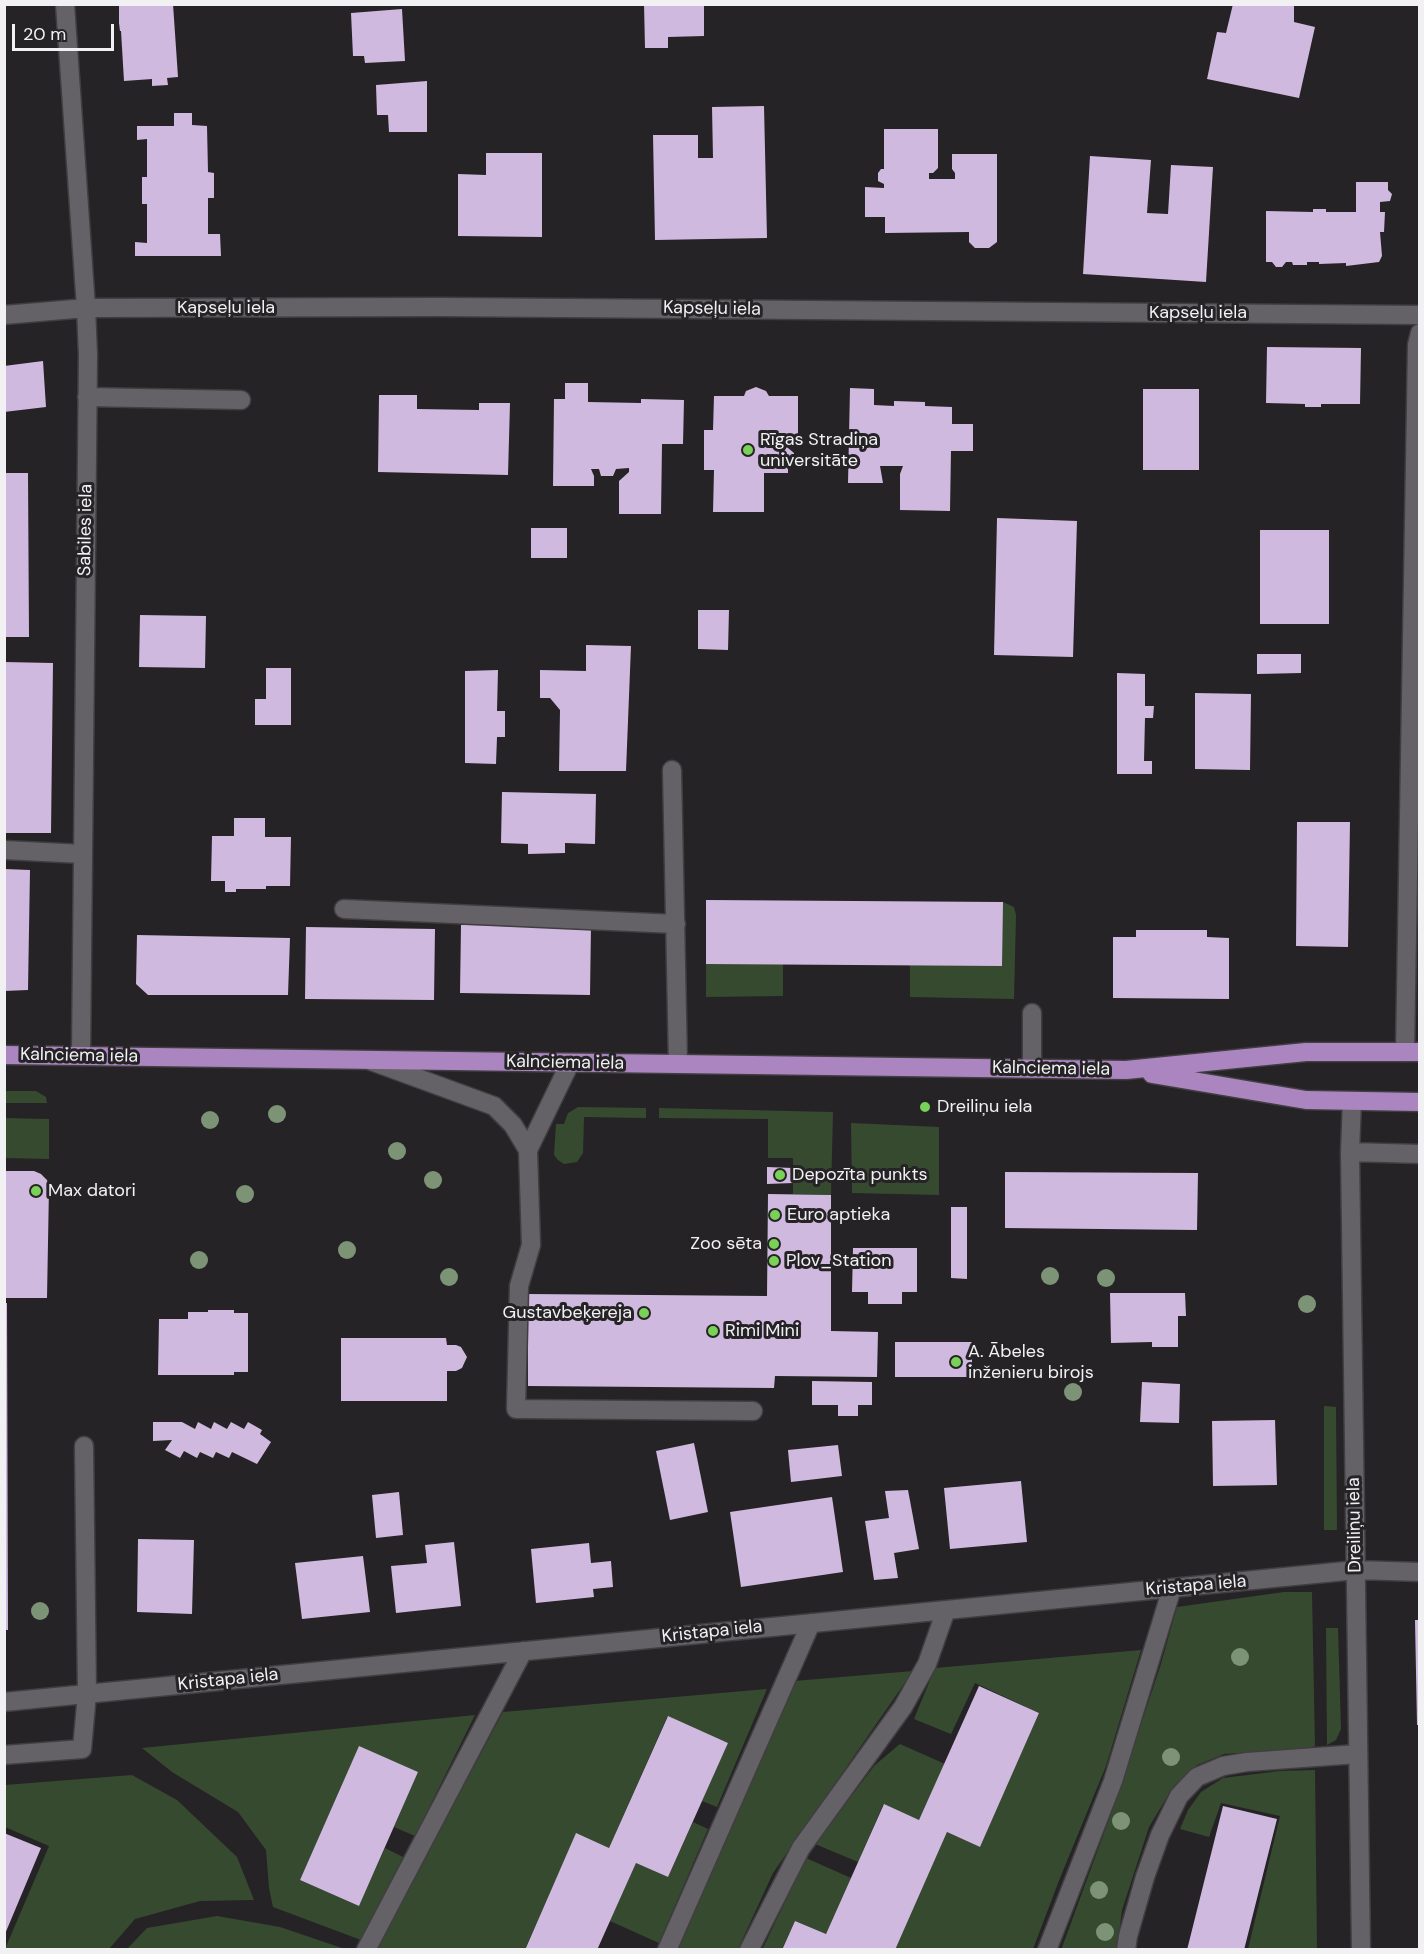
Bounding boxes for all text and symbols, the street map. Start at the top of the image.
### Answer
scale bar [15,12,117,50]
text: 20 m [23,22,66,46]
street label: Kapseļu iela [177,297,275,319]
street label: Kapseļu iela [663,297,761,321]
street label: Kapseļu iela [1149,302,1247,324]
place label: Rīgas Stradiņa universitāte [760,429,878,472]
marker: Rīgas Stradiņa universitāte [741,443,755,457]
street label: Sabiles iela [74,484,98,576]
street label: Kalnciema iela [20,1044,138,1068]
street label: Kalnciema iela [506,1051,624,1075]
street label: Kalnciema iela [992,1057,1110,1081]
place label: Dreiliņu iela [937,1096,1032,1118]
marker: Dreiliņu iela [918,1100,932,1114]
place label: Depozīta punkts [792,1164,928,1186]
marker: Depozīta punkts [773,1168,787,1182]
place label: Max datori [48,1180,136,1202]
marker: Max datori [29,1184,43,1198]
place label: Euro aptieka [787,1204,890,1226]
marker: Euro aptieka [768,1208,782,1222]
place label: Zoo sēta [690,1233,762,1255]
marker: Zoo sēta [767,1237,781,1251]
place label: Plov_Station [786,1250,891,1272]
marker: Plov_Station [767,1254,781,1268]
place label: Gustavbeķereja [503,1302,632,1324]
marker: Gustavbeķereja [637,1306,651,1320]
place label: Rimi Mini [725,1320,799,1342]
marker: Rimi Mini [706,1324,720,1338]
place label: A. Ābeles inženieru birojs [968,1341,1094,1384]
marker: A. Ābeles inženieru birojs [949,1355,963,1369]
street label: Dreiliņu iela [1343,1477,1367,1573]
street label: Kristapa iela [1145,1571,1247,1601]
street label: Kristapa iela [661,1616,763,1648]
street label: Kristapa iela [177,1664,279,1696]

